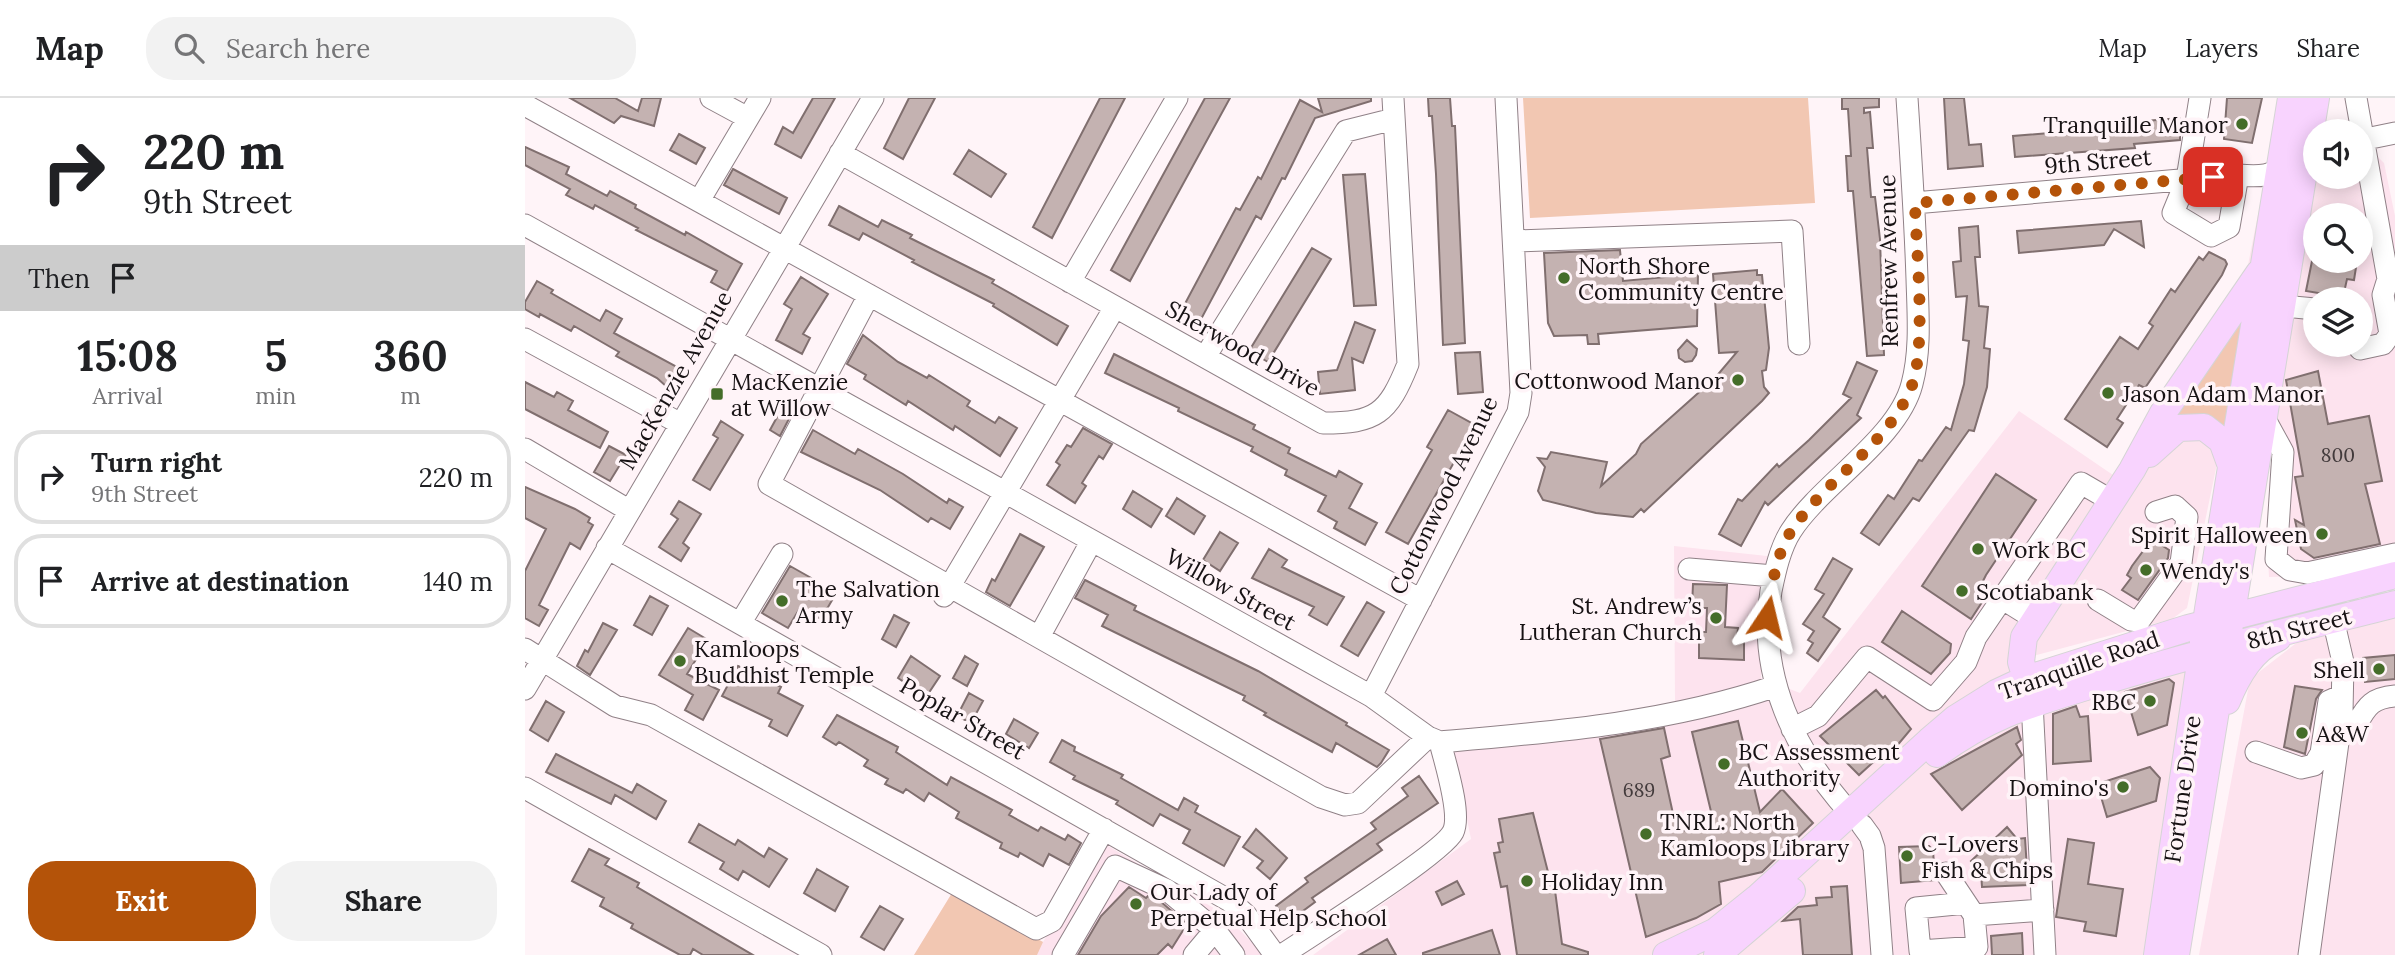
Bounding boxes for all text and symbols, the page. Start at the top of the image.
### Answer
search box [146,17,636,80]
text: Map [35,27,104,69]
icon: search [170,29,208,67]
text: Search here [226,32,370,65]
text: Map [2098,33,2147,64]
text: Layers [2185,33,2258,64]
text: Share [2296,33,2360,64]
place label: Tranquille Manor [2043,110,2228,139]
marker: Tranquille Manor [2234,116,2250,132]
map controls [2303,119,2373,357]
button: sound [2303,119,2373,189]
text: 220 m [143,120,284,182]
icon: right [28,126,119,217]
street label: 9th Street [2043,142,2153,180]
pin [2183,147,2243,207]
icon: arrive [2194,158,2232,196]
street label: Renfrew Avenue [1872,174,1904,348]
text: 9th Street [143,181,292,222]
button: search [2303,203,2373,273]
place label: North Shore Community Centre [1578,251,1784,306]
icon: arrive [104,259,142,297]
text: Then [28,262,90,295]
marker: North Shore Community Centre [1556,270,1572,286]
street label: MacKenzie Avenue [612,286,738,474]
button: layers [2303,287,2373,357]
street label: Sherwood Drive [1161,294,1325,402]
text: 15:08 [77,329,178,383]
text: 5 [264,329,287,383]
text: 360 [373,329,448,383]
place label: Cottonwood Manor [1514,366,1724,395]
place label: MacKenzie at Willow [731,367,848,422]
marker: Cottonwood Manor [1730,372,1746,388]
place label: Jason Adam Manor [2121,379,2323,408]
text: Arrival [92,381,163,410]
text: min [255,381,296,410]
text: m [400,381,421,410]
marker: Jason Adam Manor [2100,385,2116,401]
marker: MacKenzie at Willow [709,386,725,402]
street label: Cottonwood Avenue [1382,391,1504,599]
house number: 800 [2321,443,2355,467]
text: Turn right [91,446,222,479]
icon: right [32,458,70,496]
text: 220 m [419,461,493,494]
text: 9th Street [91,479,198,508]
place label: Spirit Halloween [2131,520,2308,549]
marker: Spirit Halloween [2314,526,2330,542]
place label: Work BC [1992,535,2086,564]
street label: Willow Street [1161,541,1301,637]
marker: Work BC [1970,541,1986,557]
place label: Wendy's [2160,556,2250,585]
icon: arrive [32,562,70,600]
marker: Wendy's [2138,562,2154,578]
text: Arrive at destination [91,565,349,598]
text: 140 m [423,565,493,598]
place label: The Salvation Army [795,574,940,629]
place label: Scotiabank [1976,577,2094,606]
position arrow [1730,580,1804,654]
marker: Scotiabank [1954,583,1970,599]
place label: St. Andrew’s Lutheran Church [1519,591,1702,646]
marker: The Salvation Army [774,593,790,609]
street label: 8th Street [2244,601,2354,655]
marker: St. Andrew’s Lutheran Church [1708,610,1724,626]
street label: Tranquille Road [1995,624,2163,706]
place label: Kamloops Buddhist Temple [694,634,874,689]
marker: Kamloops Buddhist Temple [672,653,688,669]
place label: Shell [2313,655,2365,684]
marker: Shell [2371,661,2387,677]
street label: Poplar Street [895,670,1031,766]
place label: RBC [2091,687,2136,716]
marker: RBC [2142,693,2158,709]
street label: Fortune Drive [2157,713,2207,865]
place label: A&W [2315,719,2370,748]
marker: A&W [2294,725,2310,741]
place label: BC Assessment Authority [1737,737,1900,792]
marker: BC Assessment Authority [1716,756,1732,772]
place label: Domino's [2009,773,2109,802]
house number: 689 [1623,778,1655,802]
marker: Domino's [2115,779,2131,795]
place label: TNRL: North Kamloops Library [1660,807,1850,862]
marker: TNRL: North Kamloops Library [1638,826,1654,842]
place label: C-Lovers Fish & Chips [1921,829,2053,884]
marker: C-Lovers Fish & Chips [1899,848,1915,864]
button: Exit [28,861,256,941]
button: Share [270,861,497,941]
place label: Holiday Inn [1541,867,1664,896]
marker: Holiday Inn [1519,873,1535,889]
place label: Our Lady of Perpetual Help School [1150,877,1387,932]
marker: Our Lady of Perpetual Help School [1128,896,1144,912]

